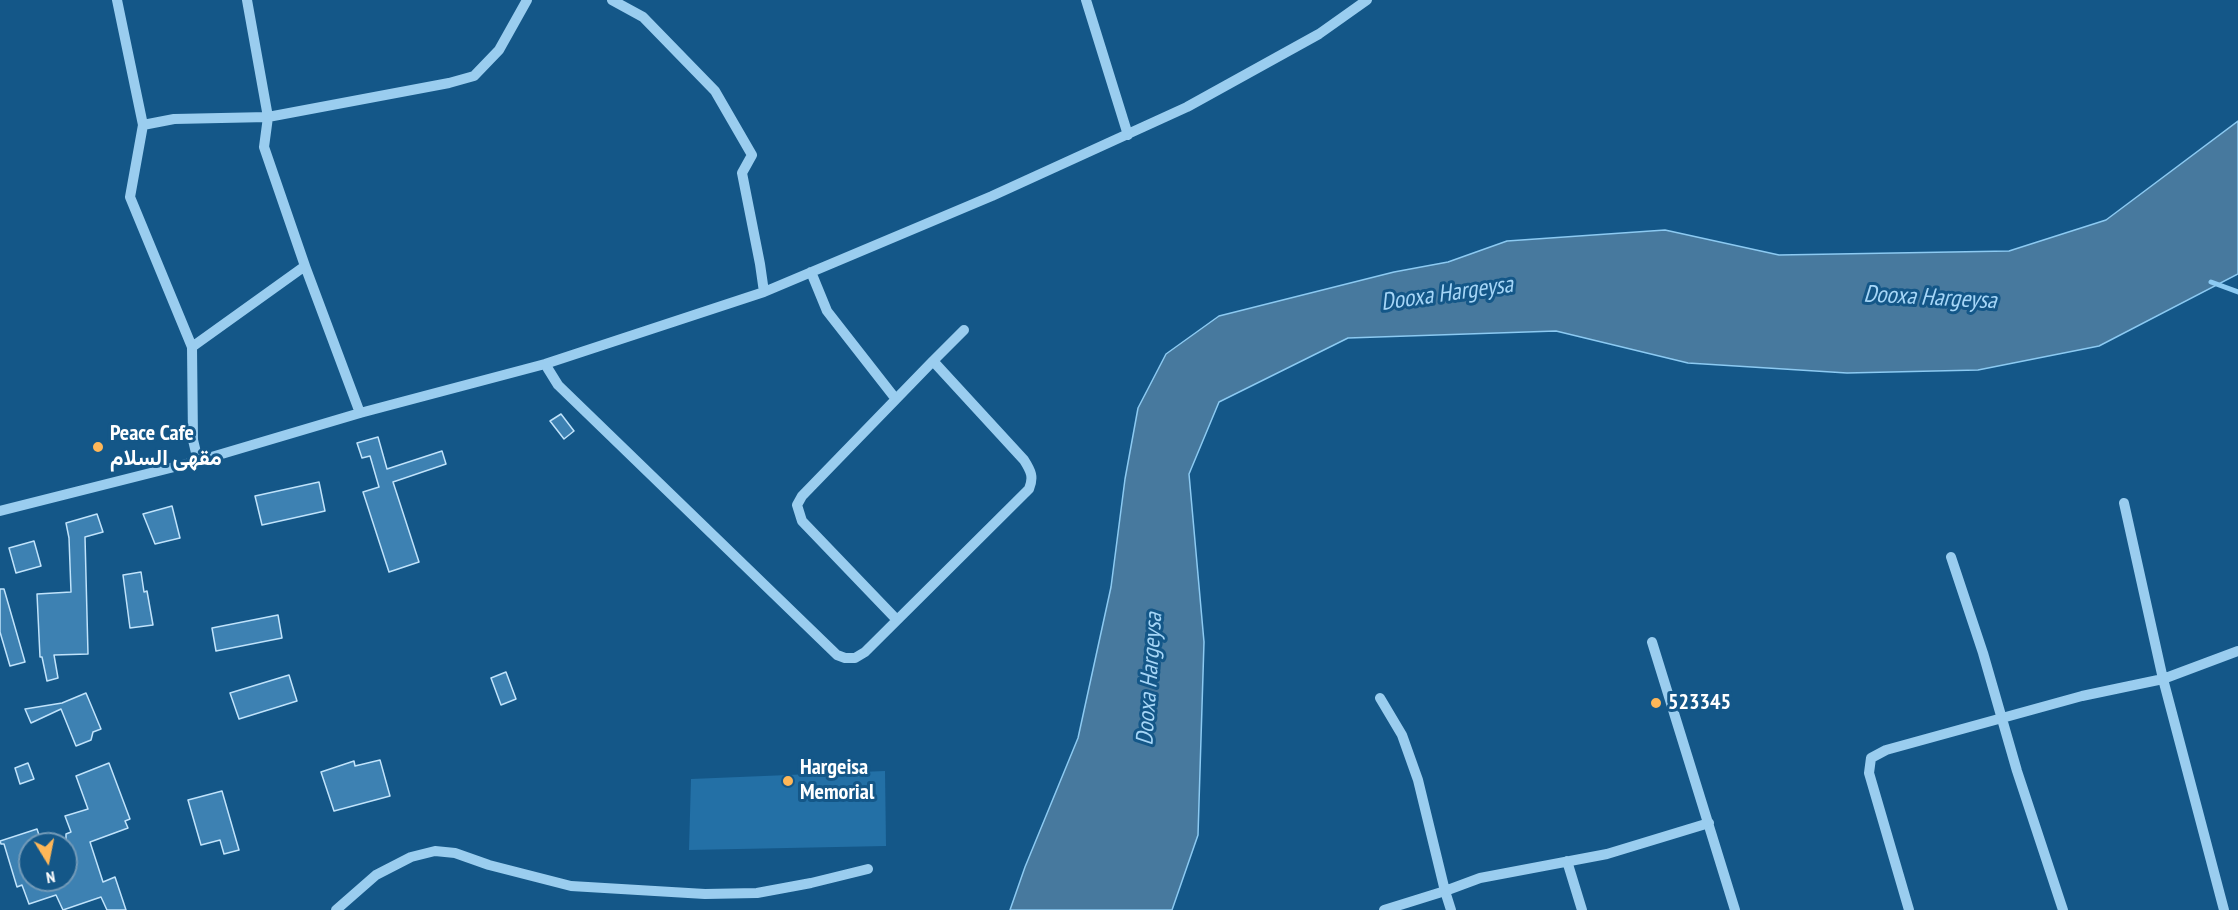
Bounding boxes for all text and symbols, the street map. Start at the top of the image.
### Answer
water label: Dooxa Hargeysa [1379,270,1515,318]
water label: Dooxa Hargeysa [1863,280,1997,316]
place label: Peace Cafe مقهى السلام [110,421,222,472]
marker: Peace Cafe مقهى السلام [91,440,105,454]
water label: Dooxa Hargeysa [1131,612,1169,746]
place label: 523345 [1668,690,1731,716]
marker: 523345 [1649,696,1663,710]
place label: Hargeisa Memorial [800,755,874,806]
marker: Hargeisa Memorial [781,774,795,788]
north arrow [18,832,78,892]
text: N [45,867,57,888]

